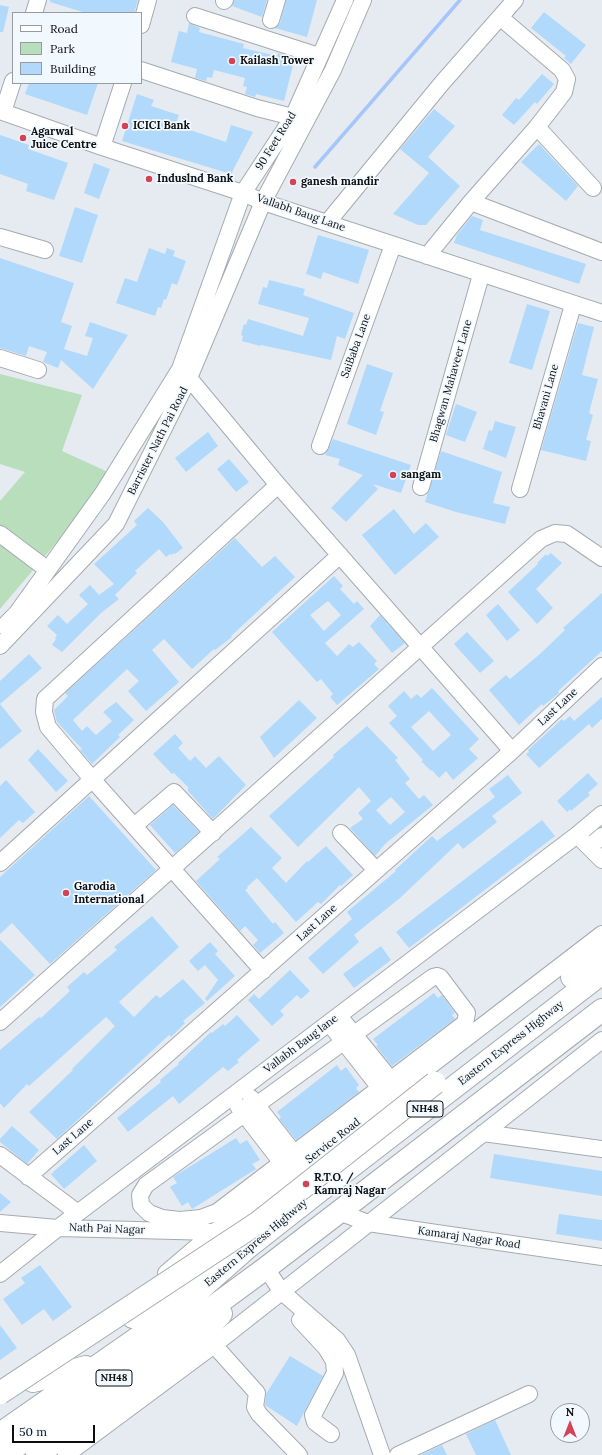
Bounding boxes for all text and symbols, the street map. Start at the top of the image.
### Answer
legend [12,12,142,84]
text: Road [50,21,78,36]
text: Park [50,41,75,56]
place label: Kailash Tower [240,54,314,68]
marker: Kailash Tower [227,56,237,66]
text: Building [50,61,96,76]
street label: 90 Feet Road [253,109,299,173]
place label: ICICI Bank [133,119,190,133]
marker: ICICI Bank [120,121,130,131]
place label: Agarwal Juice Centre [31,125,97,151]
marker: Agarwal Juice Centre [18,133,28,143]
place label: Induslnd Bank [157,172,233,186]
marker: Induslnd Bank [144,174,154,184]
place label: ganesh mandir [301,175,379,189]
marker: ganesh mandir [288,177,298,187]
street label: Vallabh Baug Lane [255,192,347,234]
street label: SaiBaba Lane [338,312,374,380]
street label: Bhagwan Mahaveer Lane [427,318,475,444]
street label: Bhavani Lane [530,363,562,431]
street label: Barrister Nath Pai Road [125,385,191,497]
place label: sangam [401,468,441,482]
marker: sangam [388,470,398,480]
street label: Last Lane [535,685,581,729]
place label: Garodia International [74,880,144,906]
marker: Garodia International [61,888,71,898]
street label: Last Lane [294,902,340,944]
street label: Eastern Express Highway [456,998,566,1088]
street label: Vallabh Baug lane [261,1012,341,1076]
road number: NH48 [407,1101,443,1117]
street label: Last Lane [50,1116,96,1158]
street label: Service Road [303,1116,363,1166]
place label: R.T.O. / Kamraj Nagar [314,1171,386,1197]
marker: R.T.O. / Kamraj Nagar [301,1179,311,1189]
street label: Eastern Express Highway [202,1196,310,1290]
street label: Nath Pai Nagar [69,1221,145,1237]
street label: Kamaraj Nagar Road [417,1224,521,1252]
road number: NH48 [96,1370,132,1386]
north arrow [550,1403,590,1443]
text: N [566,1405,574,1419]
scale bar [14,1417,97,1443]
text: 50 m [19,1424,47,1439]

